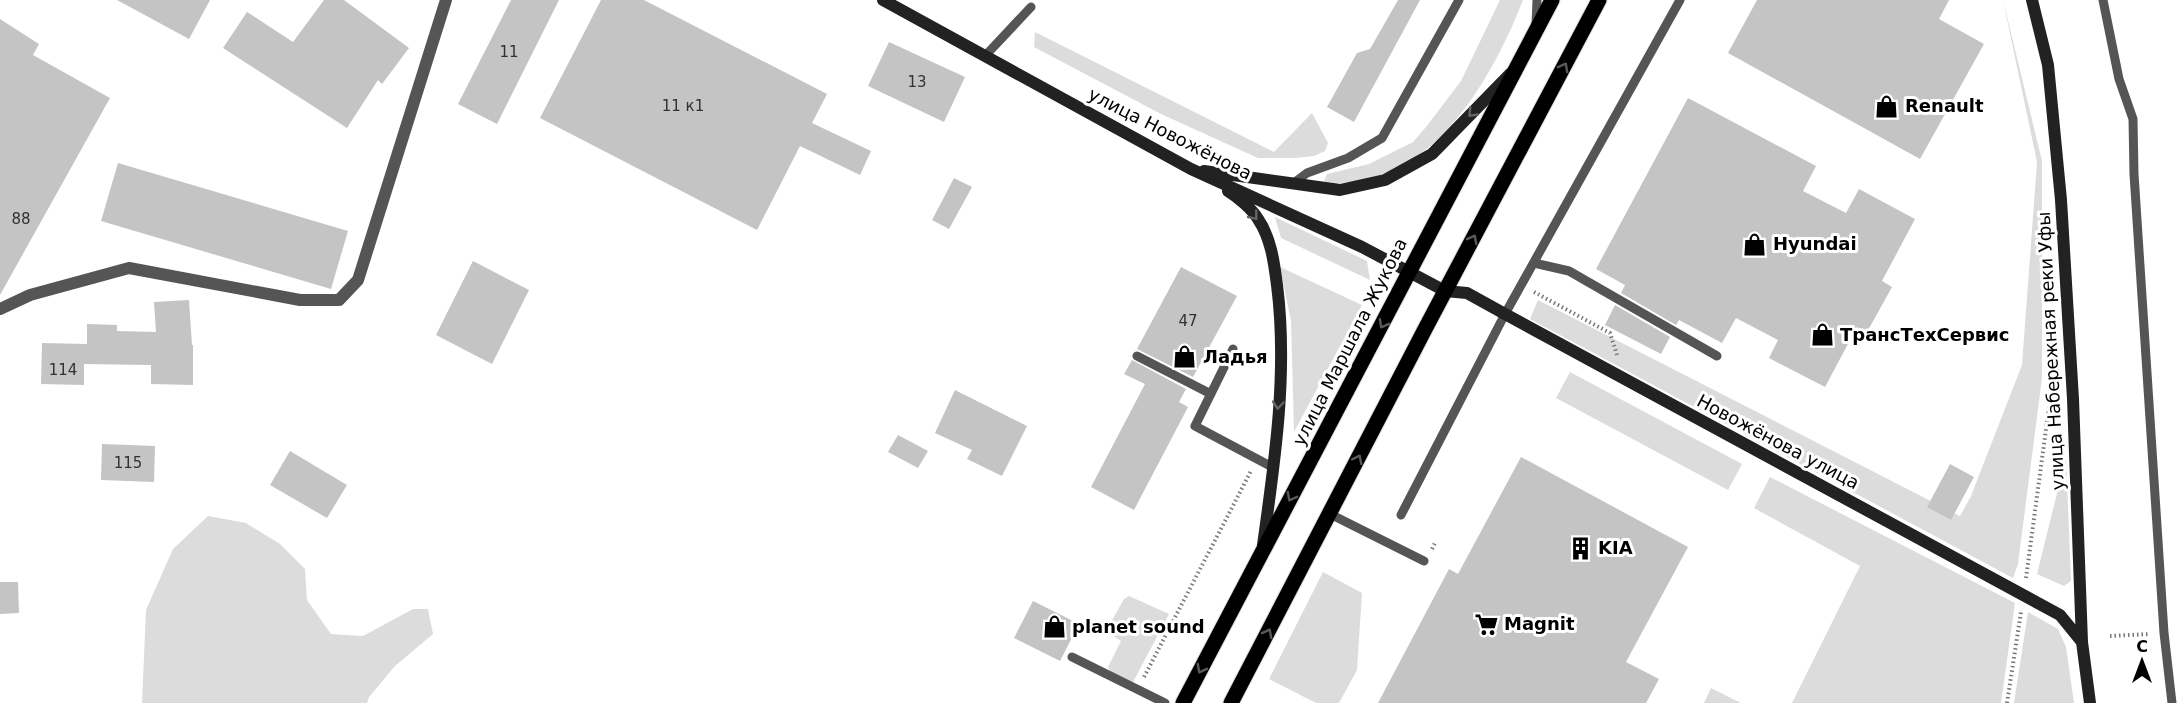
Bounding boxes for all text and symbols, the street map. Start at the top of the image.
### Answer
house number: 11 [499,43,519,61]
one-way arrow [1557,63,1568,73]
house number: 13 [907,73,927,91]
street label: улица Новожёнова [1085,83,1256,184]
shop icon: Renault [1874,93,1900,119]
place label: Renault [1905,95,1984,116]
house number: 11 к1 [662,97,704,115]
one-way arrow [1469,105,1480,116]
one-way arrow [1247,209,1258,220]
house number: 88 [11,210,31,228]
street label: улица Набережная реки Уфы [2033,211,2068,491]
shop icon: Hyundai [1742,231,1768,257]
place label: Hyundai [1773,233,1857,254]
street label: улица Маршала Жукова [1288,234,1411,449]
one-way arrow [1466,235,1477,246]
house number: 47 [1178,312,1198,330]
one-way arrow [1378,318,1390,329]
shop icon: ТрансТехСервис [1809,322,1835,348]
place label: ТрансТехСервис [1840,324,2010,345]
shop icon: Ладья [1172,344,1198,370]
place label: Ладья [1203,346,1268,367]
house number: 114 [49,361,77,379]
street label: Новожёнова улица [1694,390,1863,493]
one-way arrow [1272,401,1285,410]
house number: 115 [114,454,142,472]
one-way arrow [1351,455,1362,466]
one-way arrow [1287,490,1298,501]
building icon: KIA [1567,535,1593,561]
place label: KIA [1598,537,1633,558]
supermarket icon: Magnit [1473,611,1499,637]
place label: Magnit [1504,613,1575,634]
shop icon: planet sound [1041,614,1067,640]
place label: planet sound [1072,616,1205,637]
one-way arrow [1261,628,1273,639]
north arrow [2112,631,2172,691]
text: С [2136,637,2148,656]
one-way arrow [1197,663,1208,674]

